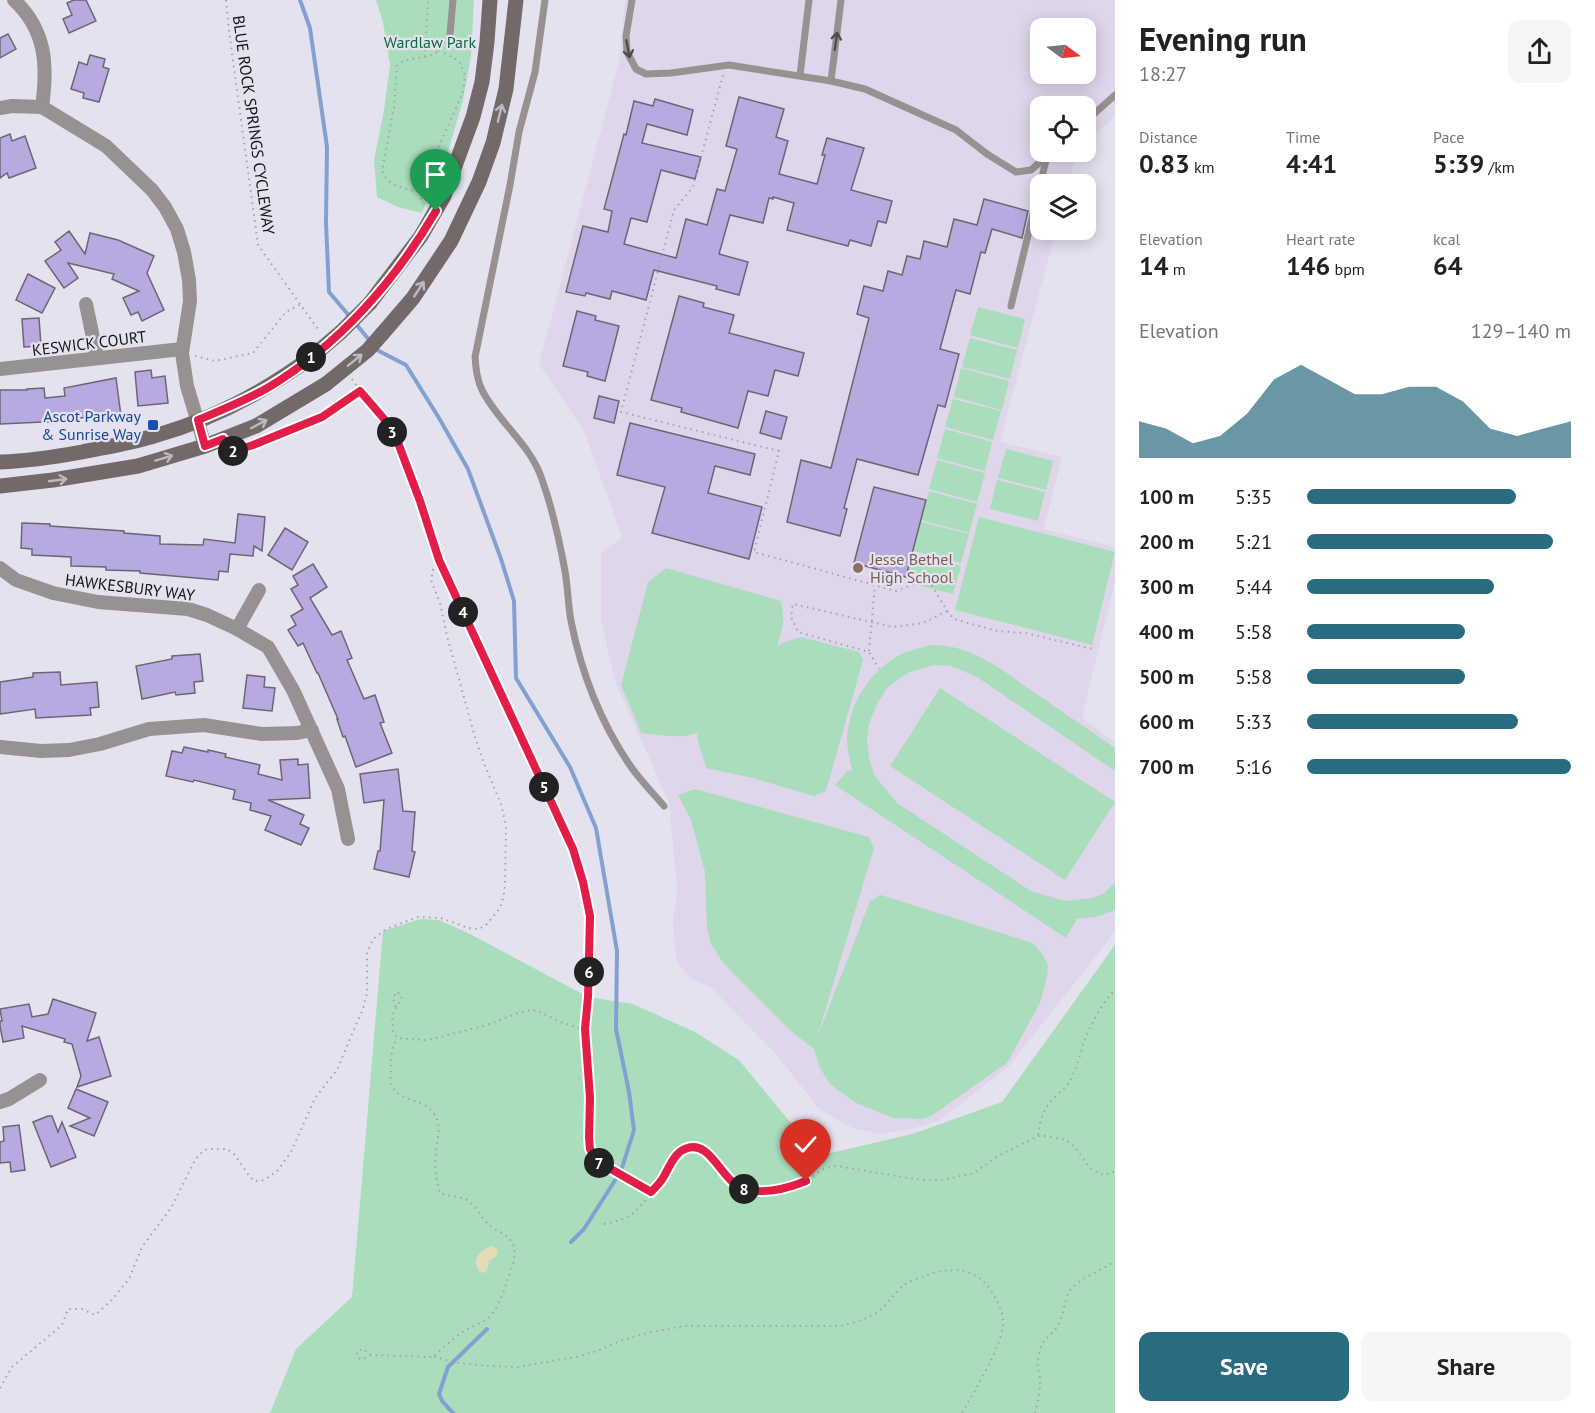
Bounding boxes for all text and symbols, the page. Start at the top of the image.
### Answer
street label: BLUE ROCK SPRINGS CYCLEWAY [229,14,279,236]
text: Evening run [1139,17,1307,60]
north arrow [1030,18,1096,84]
map controls [1030,18,1096,240]
button: share [1508,20,1571,83]
one-way arrow [831,31,842,51]
park label: Wardlaw Park [384,32,476,52]
one-way arrow [623,39,634,58]
text: 18:27 [1139,61,1187,87]
button: locate [1030,96,1096,162]
one-way arrow [495,104,507,123]
text: Distance [1139,127,1198,147]
text: Time [1286,127,1320,147]
text: Pace [1433,127,1464,147]
text: 0.83 [1139,147,1190,180]
text: 4:41 [1286,147,1337,180]
text: 5:39 [1433,147,1484,180]
pin [410,149,461,211]
text: km [1190,157,1215,177]
text: /km [1484,157,1515,177]
icon: arrive [419,158,452,191]
button: layers [1030,174,1096,240]
text: Elevation [1139,229,1203,249]
text: Heart rate [1286,229,1355,249]
text: kcal [1433,229,1460,249]
text: 14 [1139,249,1168,282]
text: 146 [1286,249,1330,282]
text: 64 [1433,249,1462,282]
text: m [1168,259,1186,279]
text: bpm [1330,259,1365,279]
one-way arrow [413,281,425,298]
text: Elevation [1139,318,1219,344]
text: 129–140 m [1471,318,1571,344]
street label: KESWICK COURT [31,326,147,360]
pin: 1 [296,342,326,372]
text: 1 [306,347,316,367]
one-way arrow [347,354,363,367]
place label: Ascot Parkway & Sunrise Way [41,406,142,444]
pin: 3 [377,417,407,447]
marker: Ascot Parkway & Sunrise Way [146,418,160,432]
one-way arrow [250,418,267,430]
text: 3 [387,422,397,442]
pin: 2 [218,436,248,466]
text: 2 [228,441,238,461]
one-way arrow [154,452,173,463]
one-way arrow [48,474,67,485]
text: 100 m [1139,484,1194,510]
text: 5:35 [1235,484,1272,510]
text: 200 m [1139,529,1194,555]
text: 5:21 [1235,529,1272,555]
place label: Jesse Bethel High School [869,549,953,587]
marker: Jesse Bethel High School [851,561,865,575]
street label: HAWKESBURY WAY [64,569,196,605]
text: 300 m [1139,574,1194,600]
text: 5:44 [1235,574,1272,600]
pin: 4 [448,597,478,627]
text: 4 [458,602,468,622]
text: 400 m [1139,619,1194,645]
text: 5:58 [1235,619,1272,645]
text: 500 m [1139,664,1194,690]
text: 5:58 [1235,664,1272,690]
text: 600 m [1139,709,1194,735]
text: 5:33 [1235,709,1272,735]
text: 700 m [1139,754,1194,780]
text: 5:16 [1235,754,1272,780]
pin: 5 [529,772,559,802]
text: 5 [539,777,549,797]
pin: 6 [574,957,604,987]
text: 6 [584,962,594,982]
pin [780,1119,831,1181]
icon: check [789,1128,822,1161]
pin: 7 [584,1148,614,1178]
text: 7 [594,1153,604,1173]
pin: 8 [729,1174,759,1204]
text: 8 [739,1179,749,1199]
button: Save [1139,1332,1349,1401]
button: Share [1361,1332,1571,1401]

